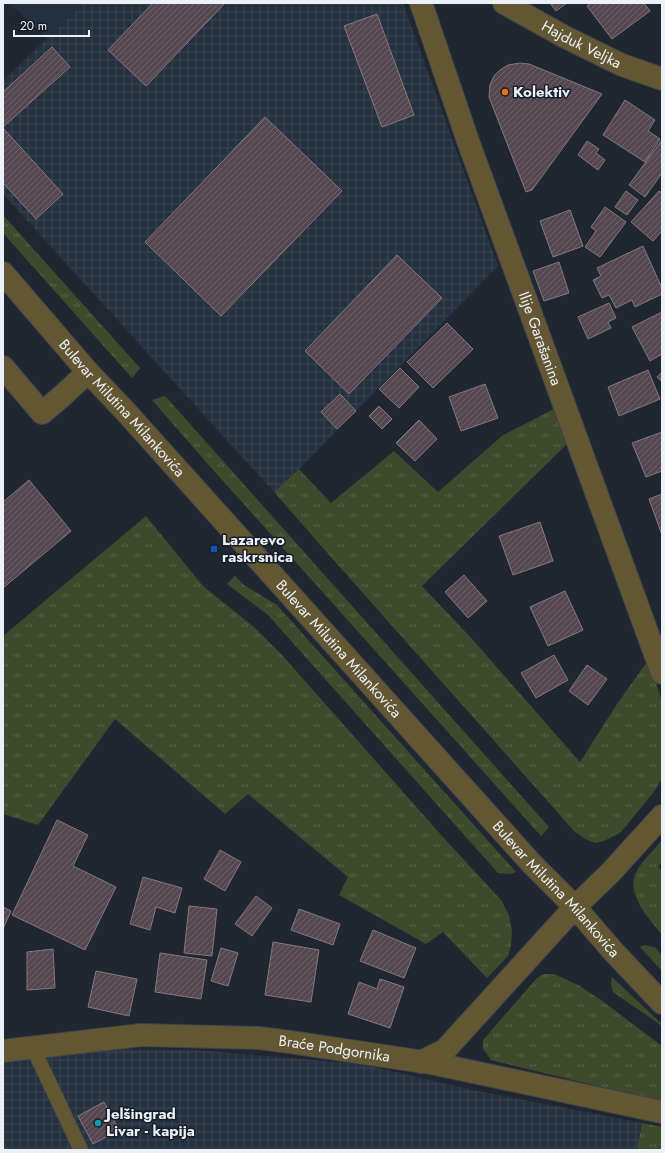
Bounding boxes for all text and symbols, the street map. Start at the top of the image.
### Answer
scale bar [14,12,89,38]
street label: Hajduk Veljka [538,15,625,74]
text: 20 m [20,17,47,35]
place label: Kolektiv [513,81,570,103]
marker: Kolektiv [500,87,510,97]
street label: Ilije Garašanina [513,288,567,389]
street label: Bulevar Milutina Milankovića [54,334,190,482]
place label: Lazarevo raskrsnica [222,529,293,568]
marker: Lazarevo raskrsnica [209,544,219,554]
street label: Bulevar Milutina Milankovića [271,575,407,723]
street label: Bulevar Milutina Milankovića [487,816,625,963]
street label: Braće Podgornika [277,1030,391,1068]
place label: Jelšingrad Livar - kapija [103,1103,195,1142]
marker: Jelšingrad Livar - kapija [93,1118,103,1128]

